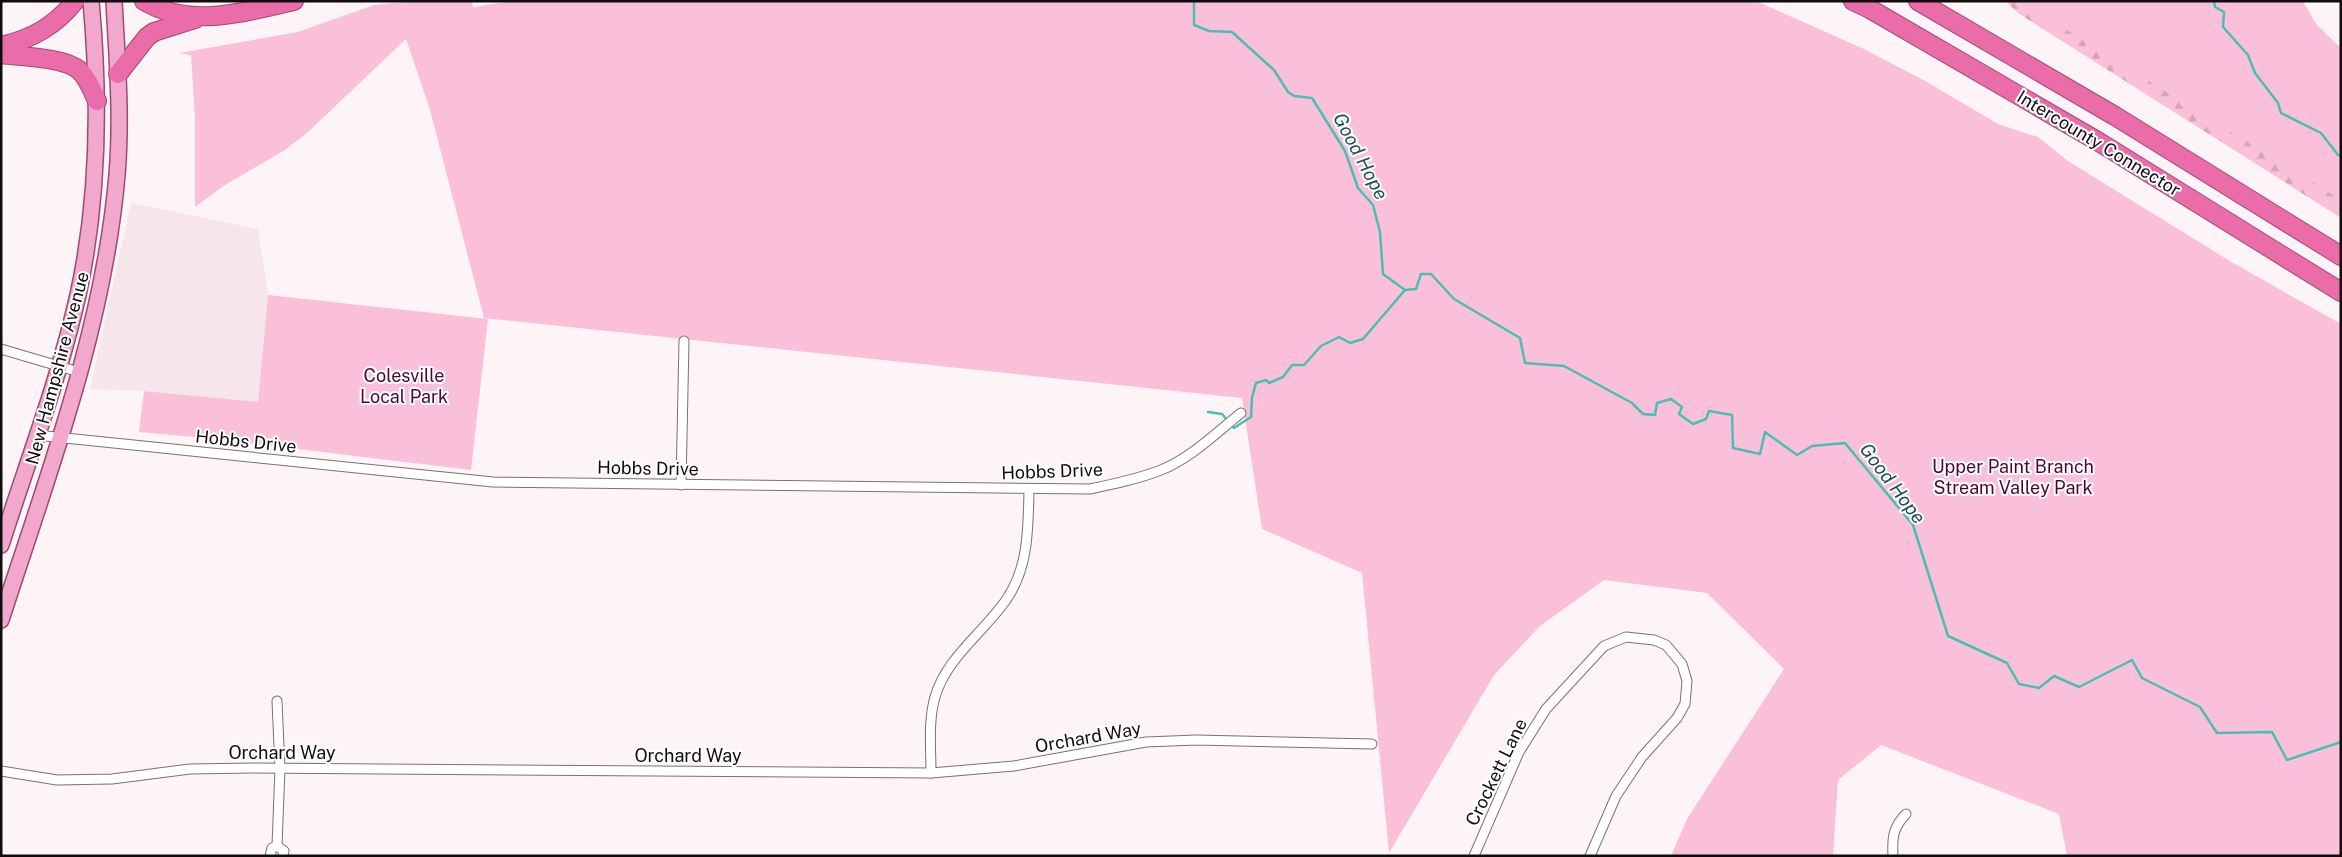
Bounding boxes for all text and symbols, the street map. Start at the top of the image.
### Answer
street label: Intercounty Connector [2013,86,2185,200]
water label: Good Hope [1329,109,1393,203]
street label: New Hampshire Avenue [21,269,93,467]
park label: Colesville Local Park [360,365,448,407]
street label: Hobbs Drive [194,425,298,457]
water label: Good Hope [1856,438,1930,528]
park label: Upper Paint Branch Stream Valley Park [1932,456,2094,498]
street label: Hobbs Drive [597,457,699,479]
street label: Hobbs Drive [1001,459,1103,483]
street label: Crockett Lane [1461,715,1531,829]
street label: Orchard Way [1033,717,1143,757]
street label: Orchard Way [228,742,336,763]
street label: Orchard Way [634,745,742,766]

